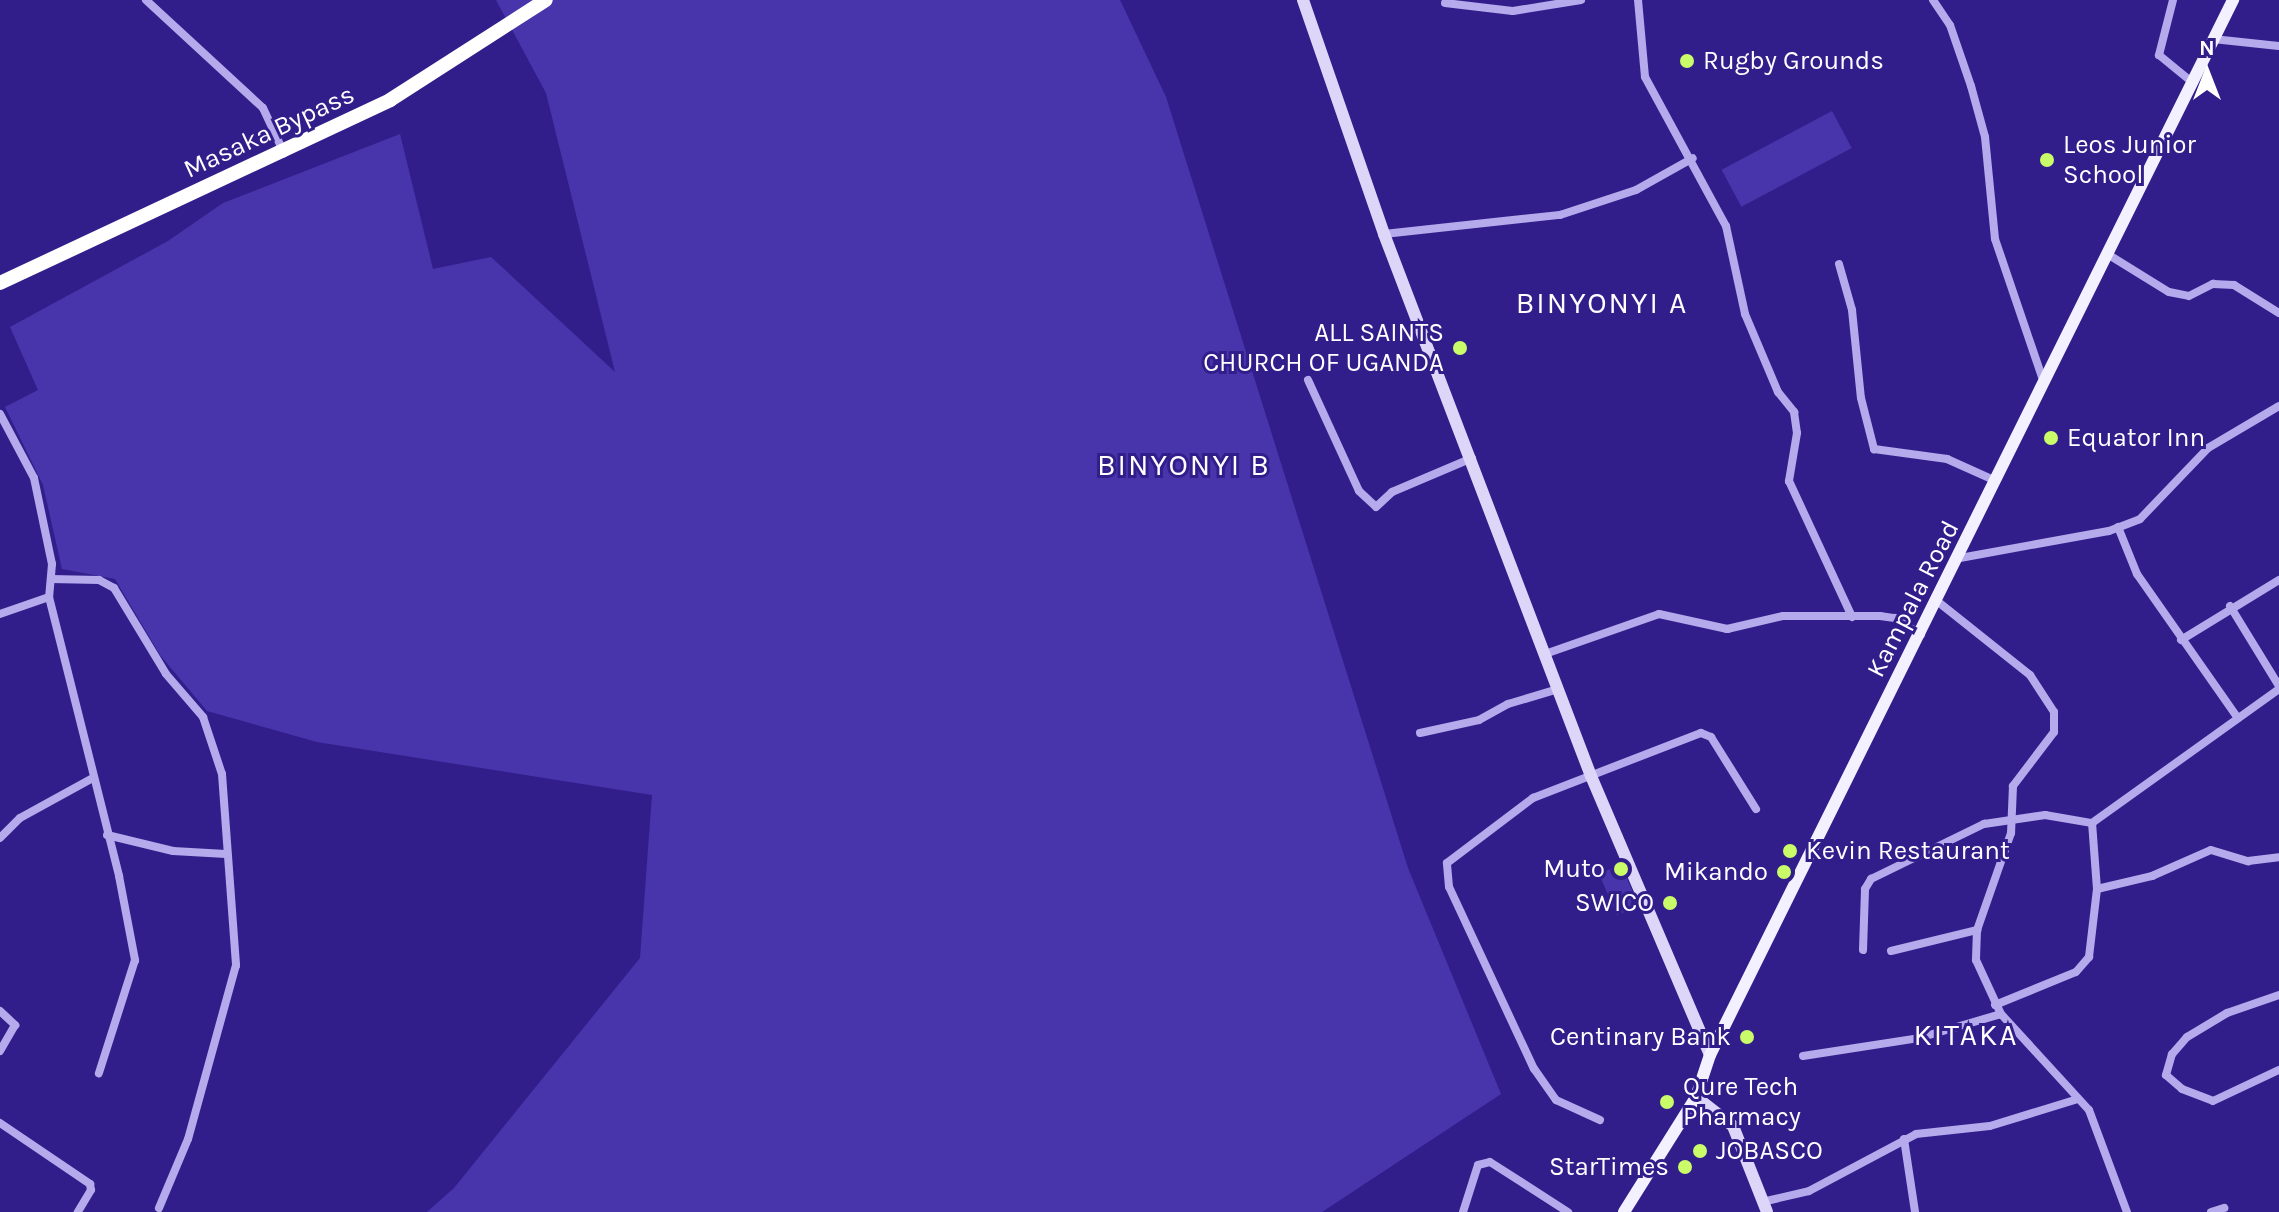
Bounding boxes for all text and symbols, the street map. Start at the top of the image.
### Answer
north arrow [2167,32,2247,112]
text: N [2199,35,2215,61]
place label: Rugby Grounds [1703,45,1884,77]
marker: Rugby Grounds [1678,52,1696,70]
street label: Masaka Bypass [179,79,359,185]
place label: Leos Junior School [2063,129,2196,190]
marker: Leos Junior School [2038,151,2056,169]
district label: BINYONYI A [1516,285,1688,321]
place label: ALL SAINTS CHURCH OF UGANDA [1203,317,1444,378]
marker: ALL SAINTS CHURCH OF UGANDA [1451,339,1469,357]
place label: Equator Inn [2067,422,2205,454]
marker: Equator Inn [2042,429,2060,447]
district label: BINYONYI B [1097,447,1271,483]
street label: Kampala Road [1860,515,1966,683]
place label: Kevin Restaurant [1806,835,2010,867]
marker: Kevin Restaurant [1781,842,1799,860]
place label: Muto [1543,853,1605,885]
place label: Mikando [1664,856,1768,888]
marker: Muto [1612,860,1630,878]
marker: Mikando [1775,863,1793,881]
place label: SWICO [1575,887,1654,919]
marker: SWICO [1661,894,1679,912]
district label: KITAKA [1913,1017,2019,1053]
place label: Centinary Bank [1550,1021,1731,1053]
marker: Centinary Bank [1738,1028,1756,1046]
place label: Qure Tech Pharmacy [1683,1071,1801,1132]
marker: Qure Tech Pharmacy [1658,1093,1676,1111]
place label: JOBASCO [1716,1135,1823,1167]
marker: JOBASCO [1691,1142,1709,1160]
place label: StarTimes [1549,1151,1669,1183]
marker: StarTimes [1676,1158,1694,1176]

